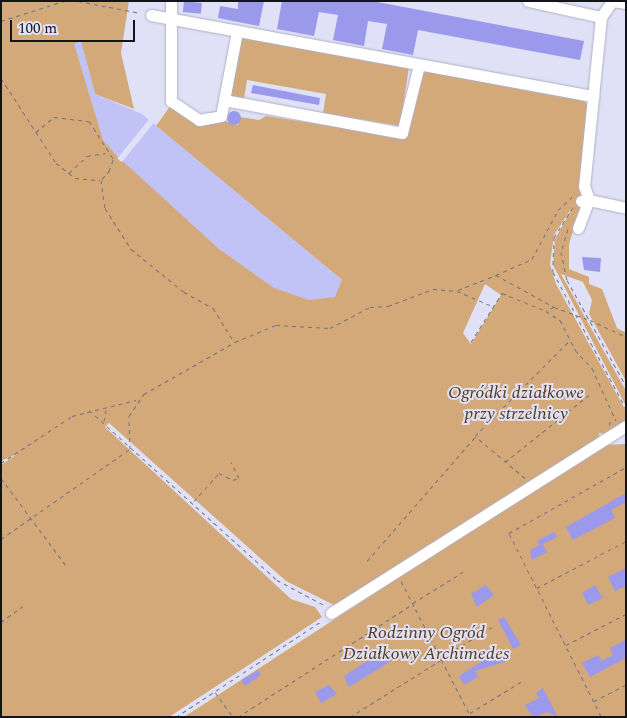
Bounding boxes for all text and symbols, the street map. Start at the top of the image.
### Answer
scale bar [12,10,138,42]
text: 100 m [18,17,57,40]
park label: Ogródki działkowe przy strzelnicy [448,383,584,426]
park label: Rodzinny Ogród Działkowy Archimedes [343,623,509,666]

